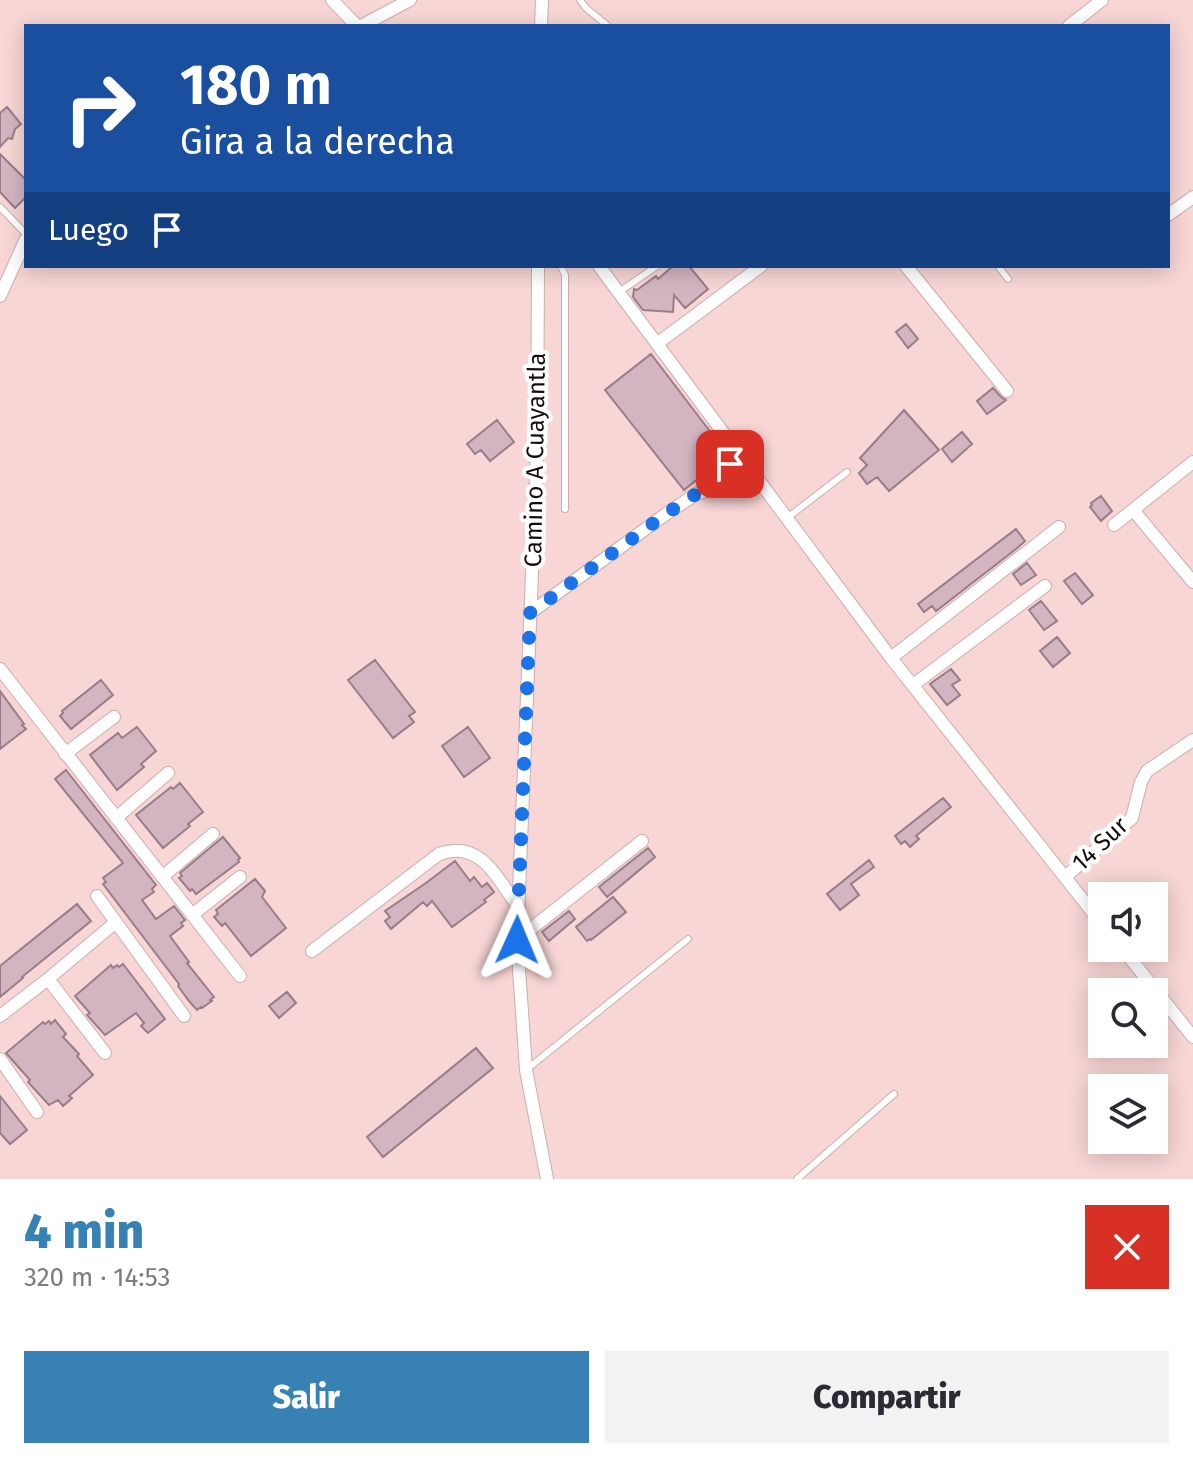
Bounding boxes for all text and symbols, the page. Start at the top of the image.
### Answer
text: 180 m [180,52,332,119]
icon: right [48,56,152,160]
text: Gira a la derecha [180,120,455,164]
icon: arrive [145,208,189,252]
text: Luego [48,212,129,248]
street label: Camino A Cuayantla [519,352,551,568]
pin [696,430,764,498]
icon: arrive [708,442,752,486]
street label: 14 Sur [1066,811,1134,877]
map controls [1088,882,1168,1154]
button: sound [1088,882,1168,962]
position arrow [475,898,559,982]
button: search [1088,978,1168,1058]
button: layers [1088,1074,1168,1154]
text: 4 min [24,1203,144,1261]
button: close [1085,1205,1169,1289]
text: 320 m · 14:53 [24,1262,171,1293]
button: Salir [24,1351,589,1443]
button: Compartir [605,1351,1169,1443]

